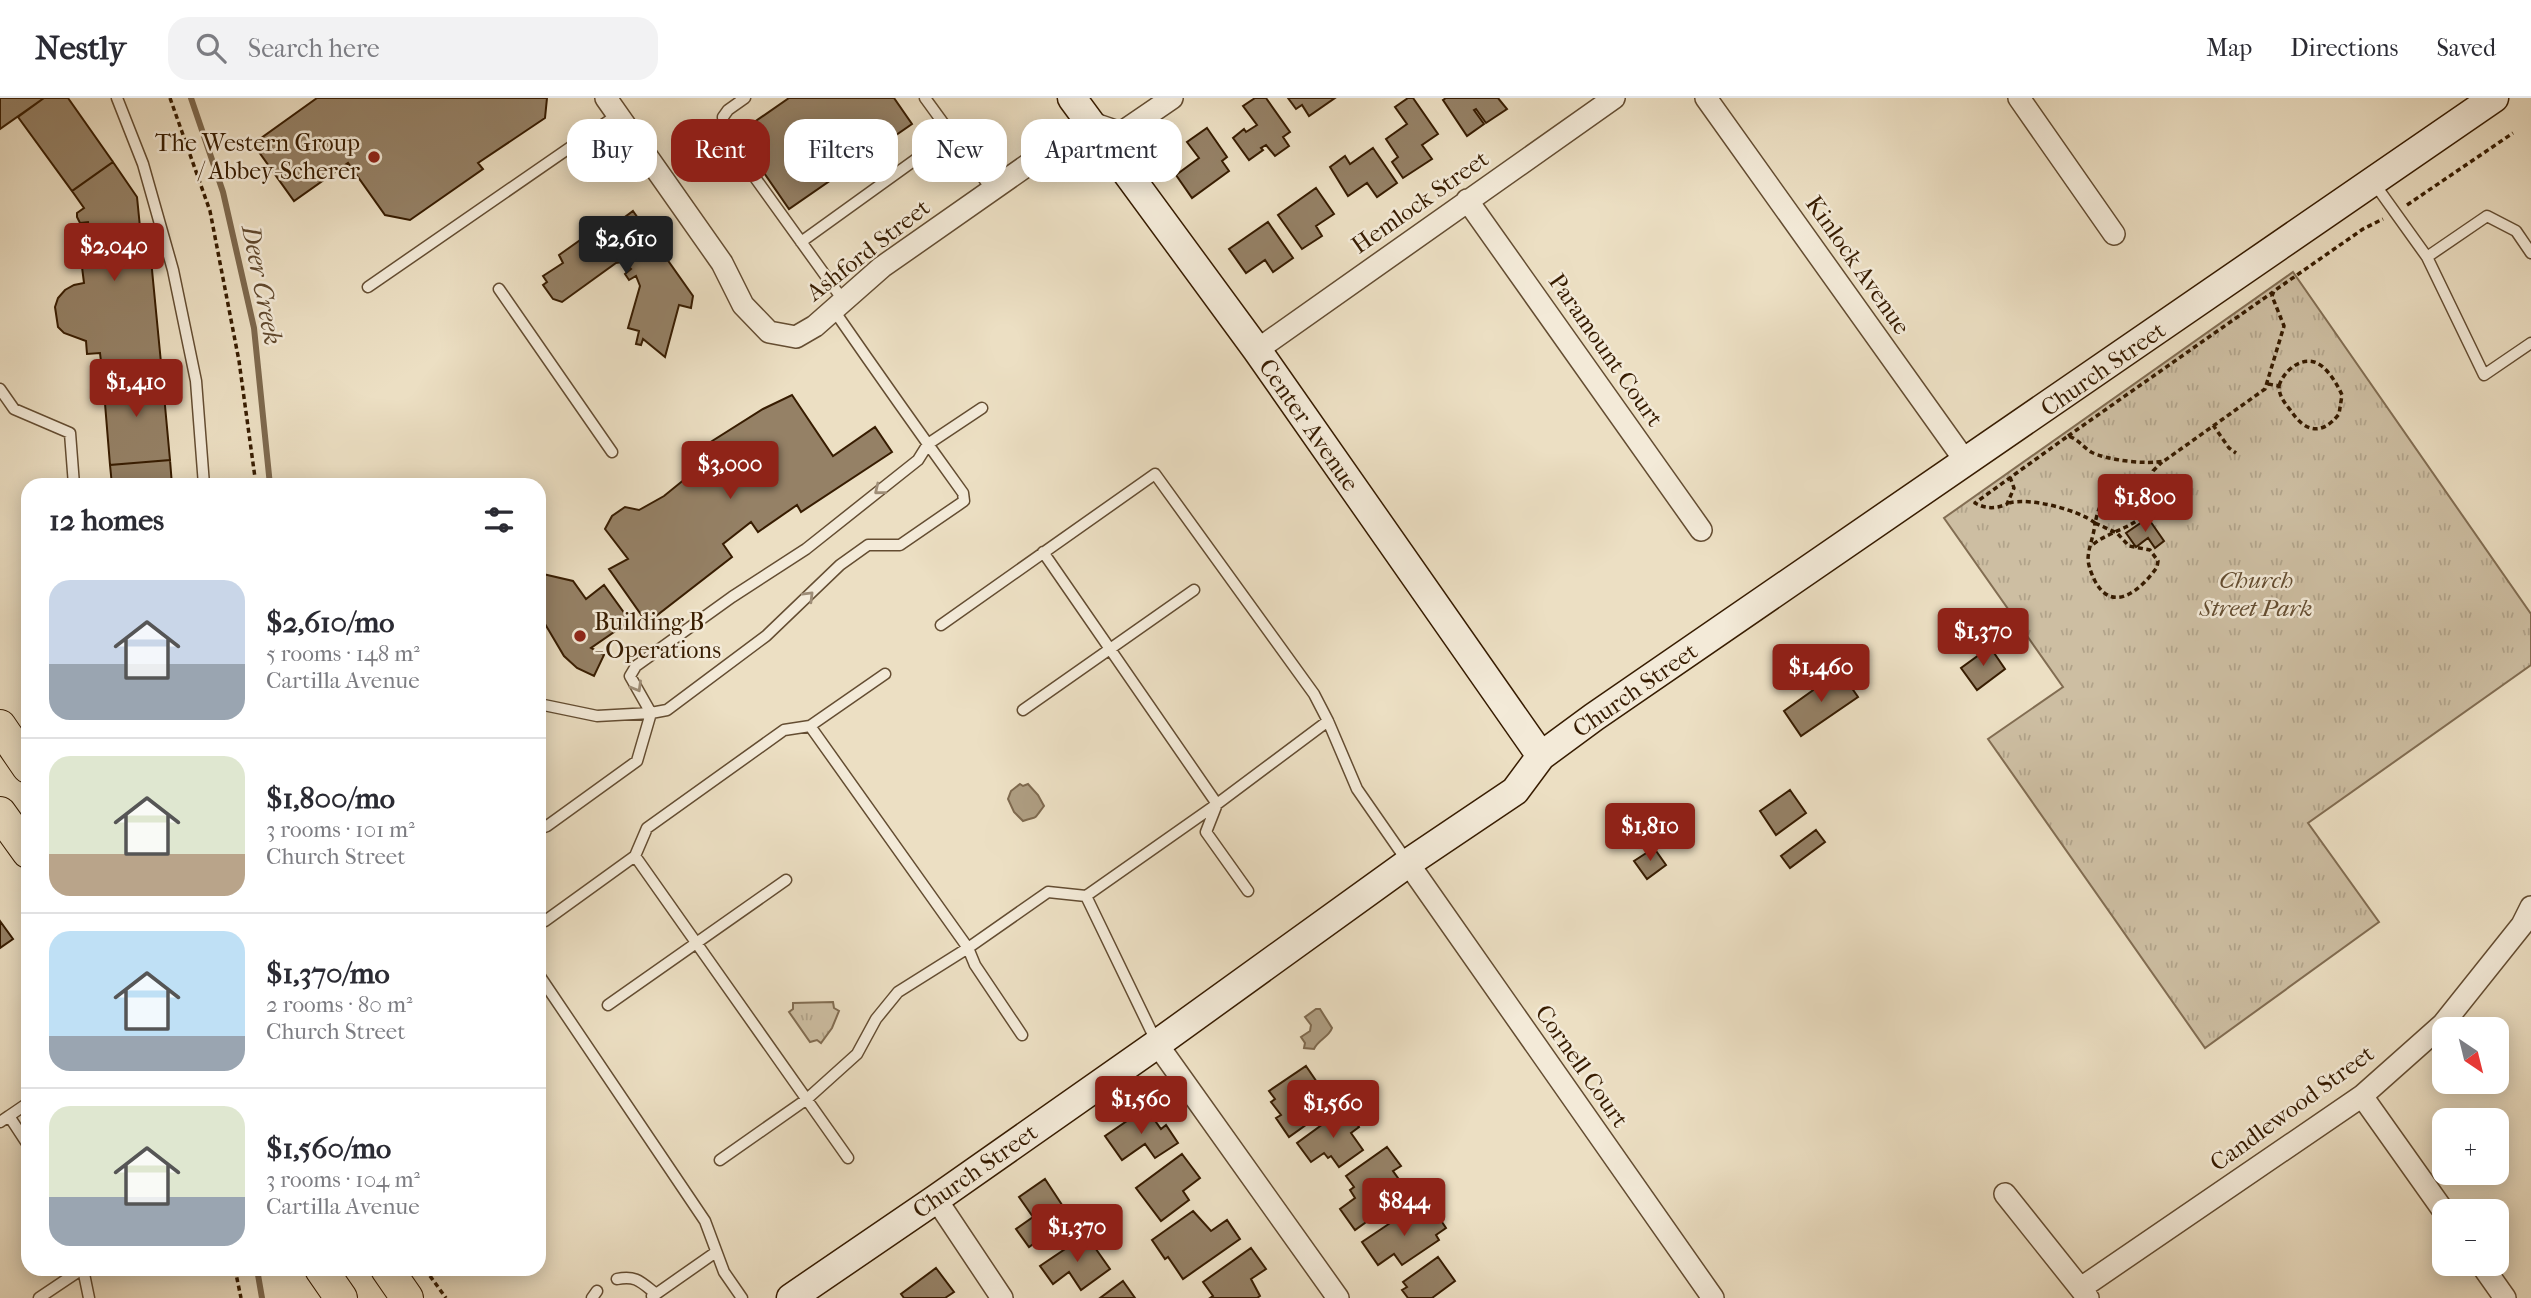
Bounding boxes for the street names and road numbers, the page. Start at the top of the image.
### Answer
street label: Hemlock Street [1346,144,1494,260]
street label: Kinlock Avenue [1800,190,1916,340]
street label: Ashford Street [800,193,936,307]
street label: Paramount Court [1543,268,1669,432]
street label: Church Street [2035,316,2171,422]
street label: Center Avenue [1253,353,1365,497]
street label: Church Street [1567,637,1703,743]
street label: Cornell Court [1530,999,1635,1133]
street label: Candlewood Street [2205,1039,2380,1177]
street label: Church Street [907,1118,1043,1224]

